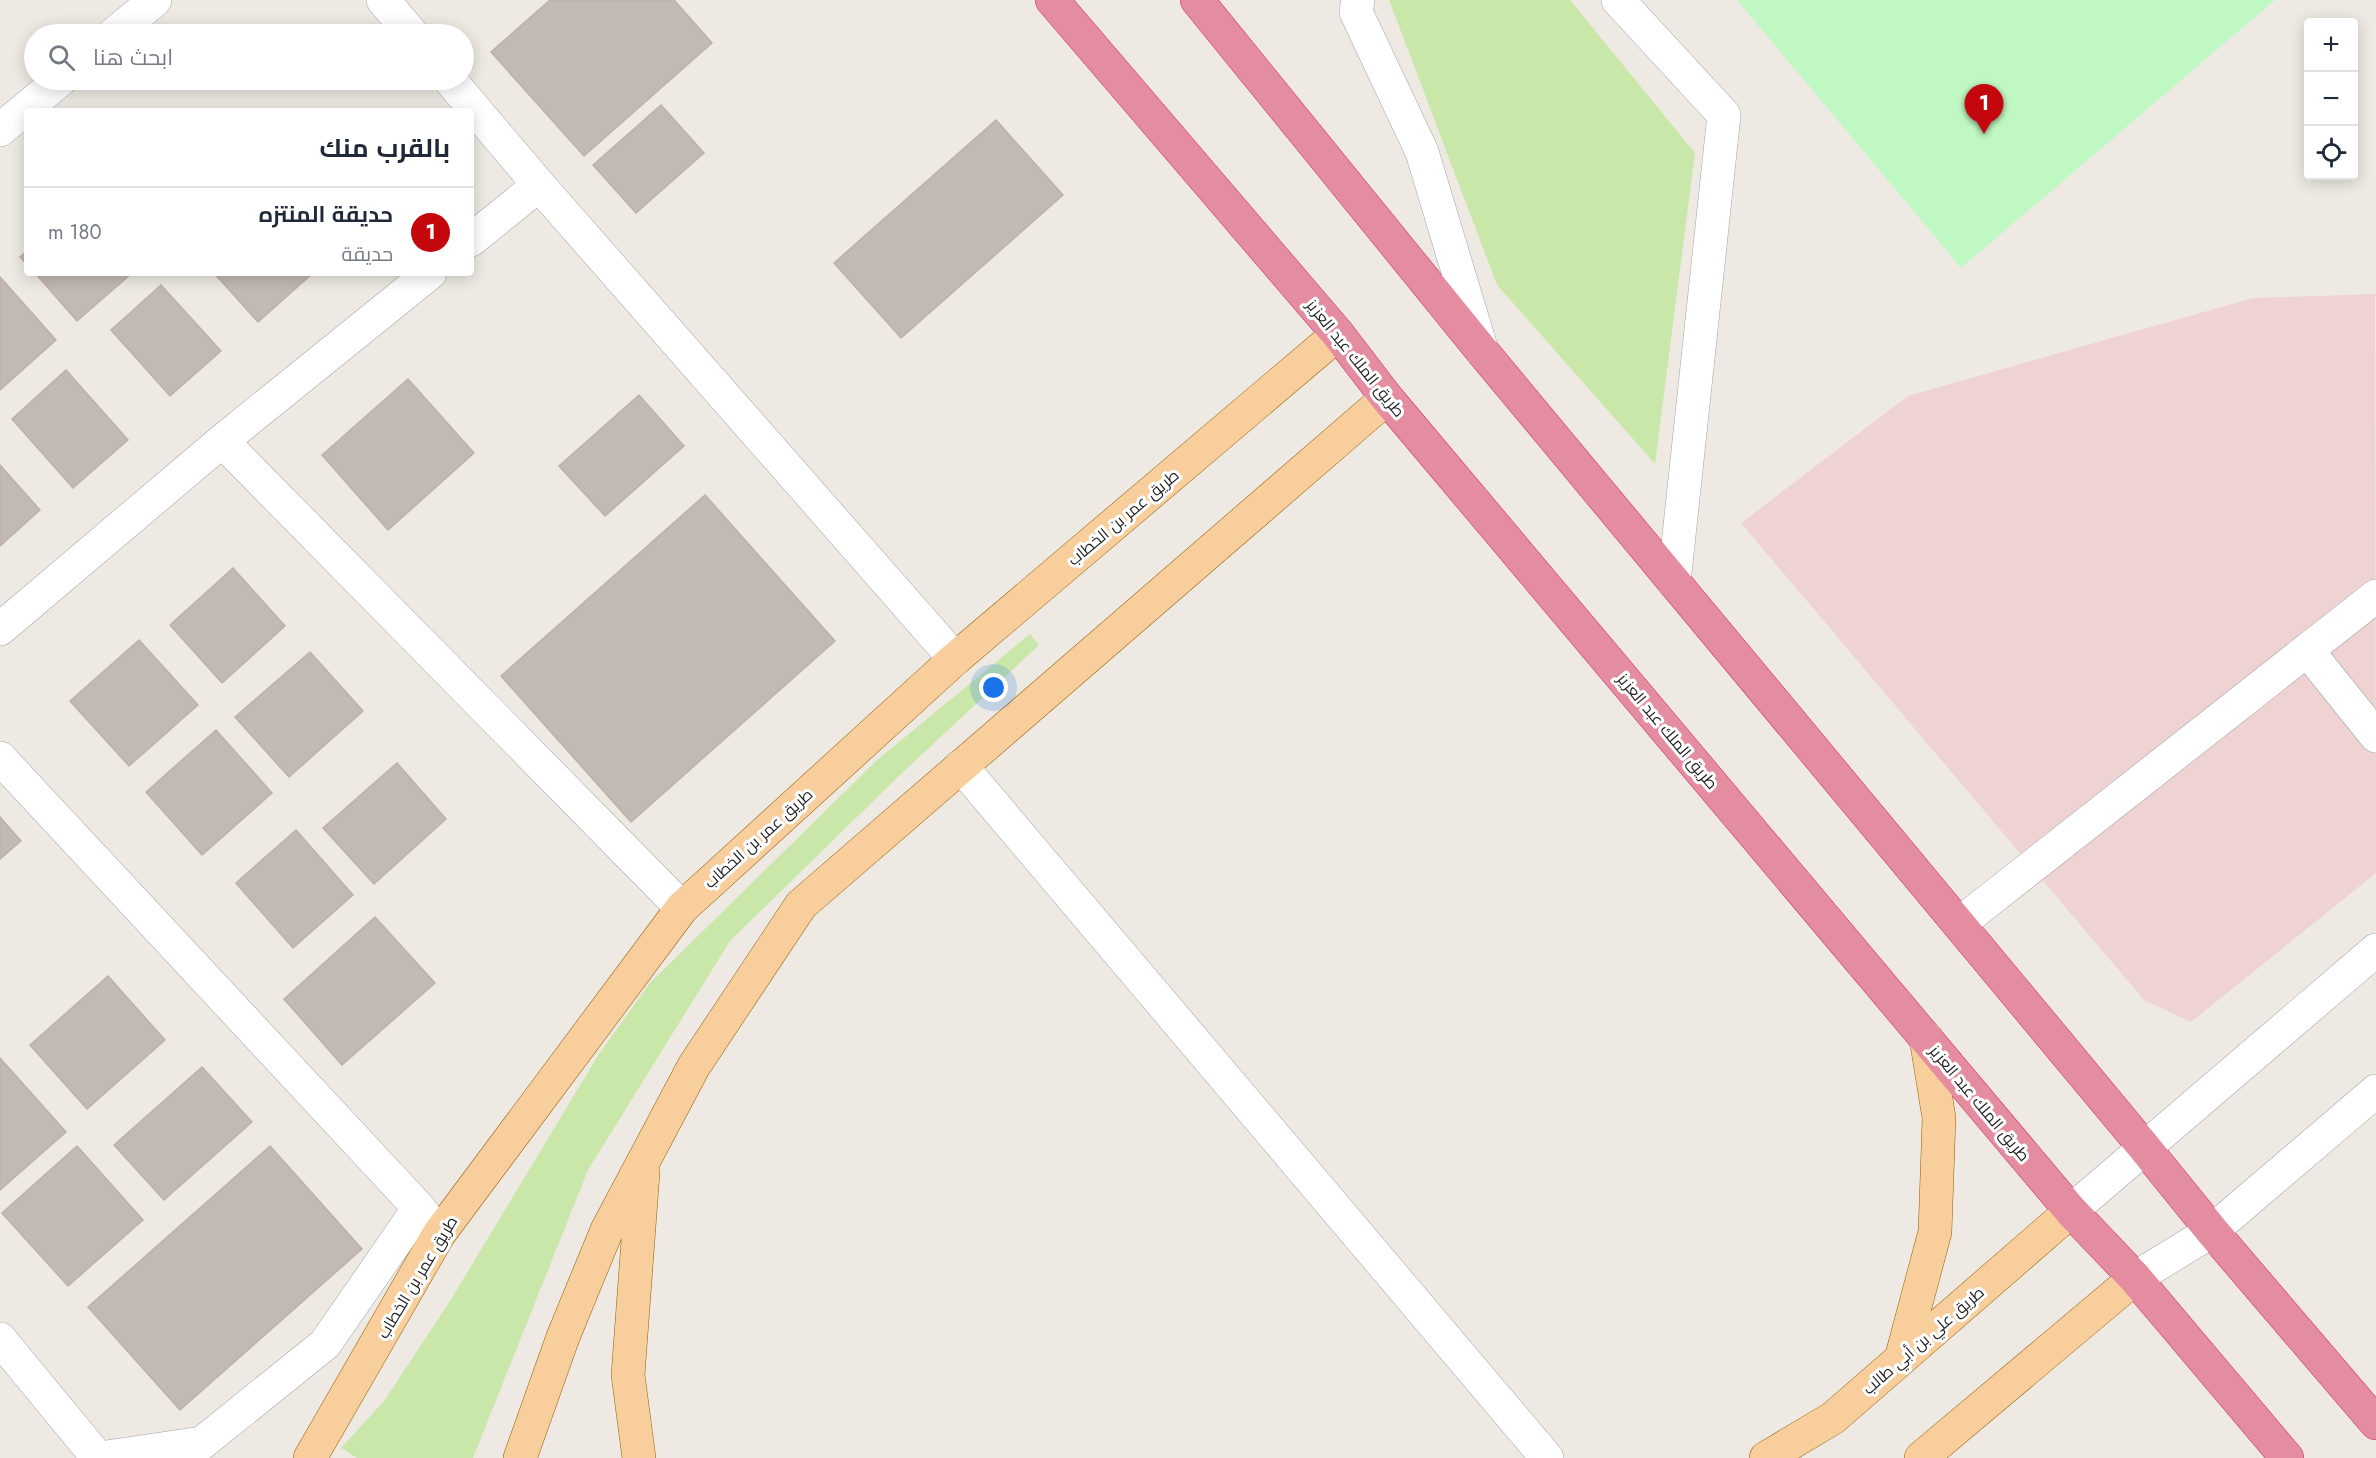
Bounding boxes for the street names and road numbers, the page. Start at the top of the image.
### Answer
street label: طريق الملك عبد العزيز [1300,294,1410,422]
street label: طريق عمر بن الخطاب [1063,464,1184,571]
street label: طريق الملك عبد العزيز [1611,668,1723,794]
street label: طريق عمر بن الخطاب [699,783,818,893]
street label: طريق الملك عبد العزيز [1923,1040,2035,1166]
street label: طريق عمر بن الخطاب [372,1212,463,1343]
street label: طريق علي بن أبي طالب [1858,1281,1990,1401]

